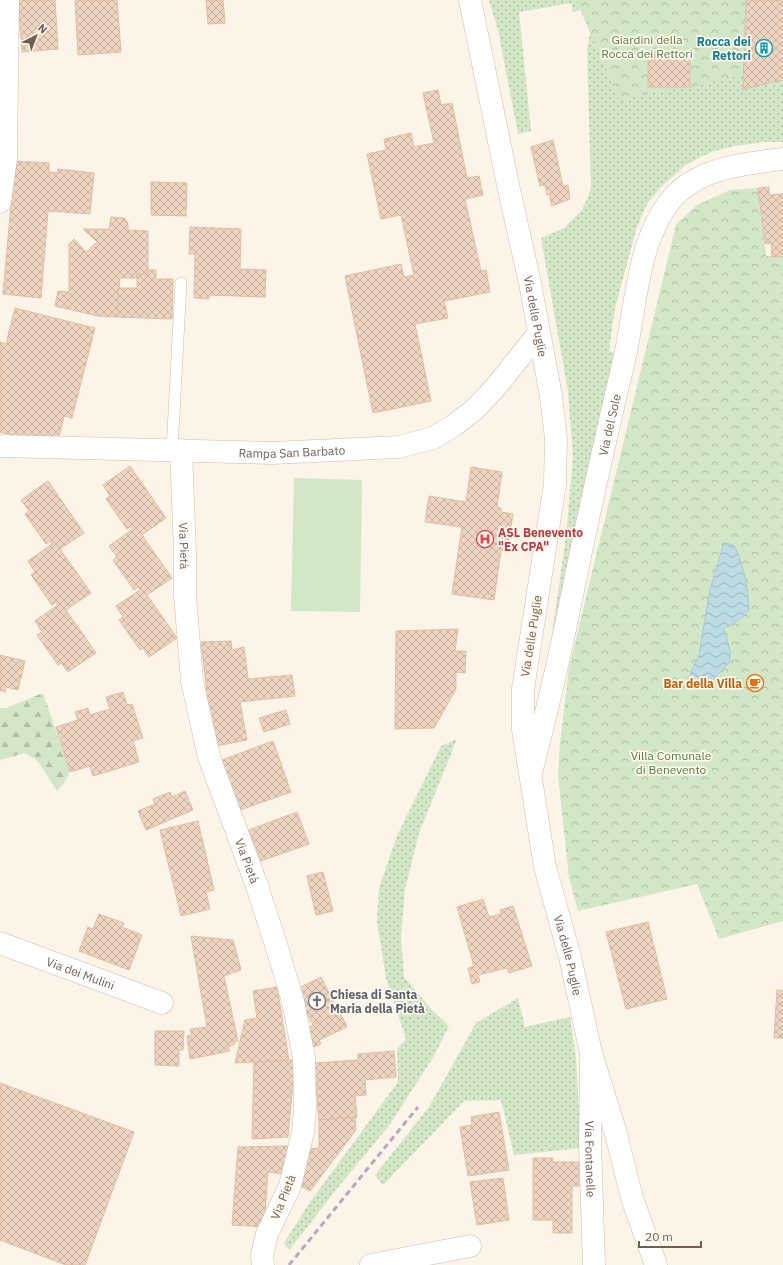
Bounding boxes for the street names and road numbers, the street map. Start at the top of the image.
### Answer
street label: Via delle Puglie [521,274,551,358]
street label: Via del Sole [595,392,624,457]
street label: Rampa San Barbato [238,442,346,461]
street label: Via Pietà [176,522,193,570]
street label: Via delle Puglie [517,594,545,678]
street label: Via Pietà [232,836,263,886]
street label: Via delle Puglie [551,913,586,997]
street label: Via dei Mulini [44,953,117,992]
street label: Via Fontanelle [582,1121,599,1198]
street label: Via Pietà [267,1172,299,1222]

